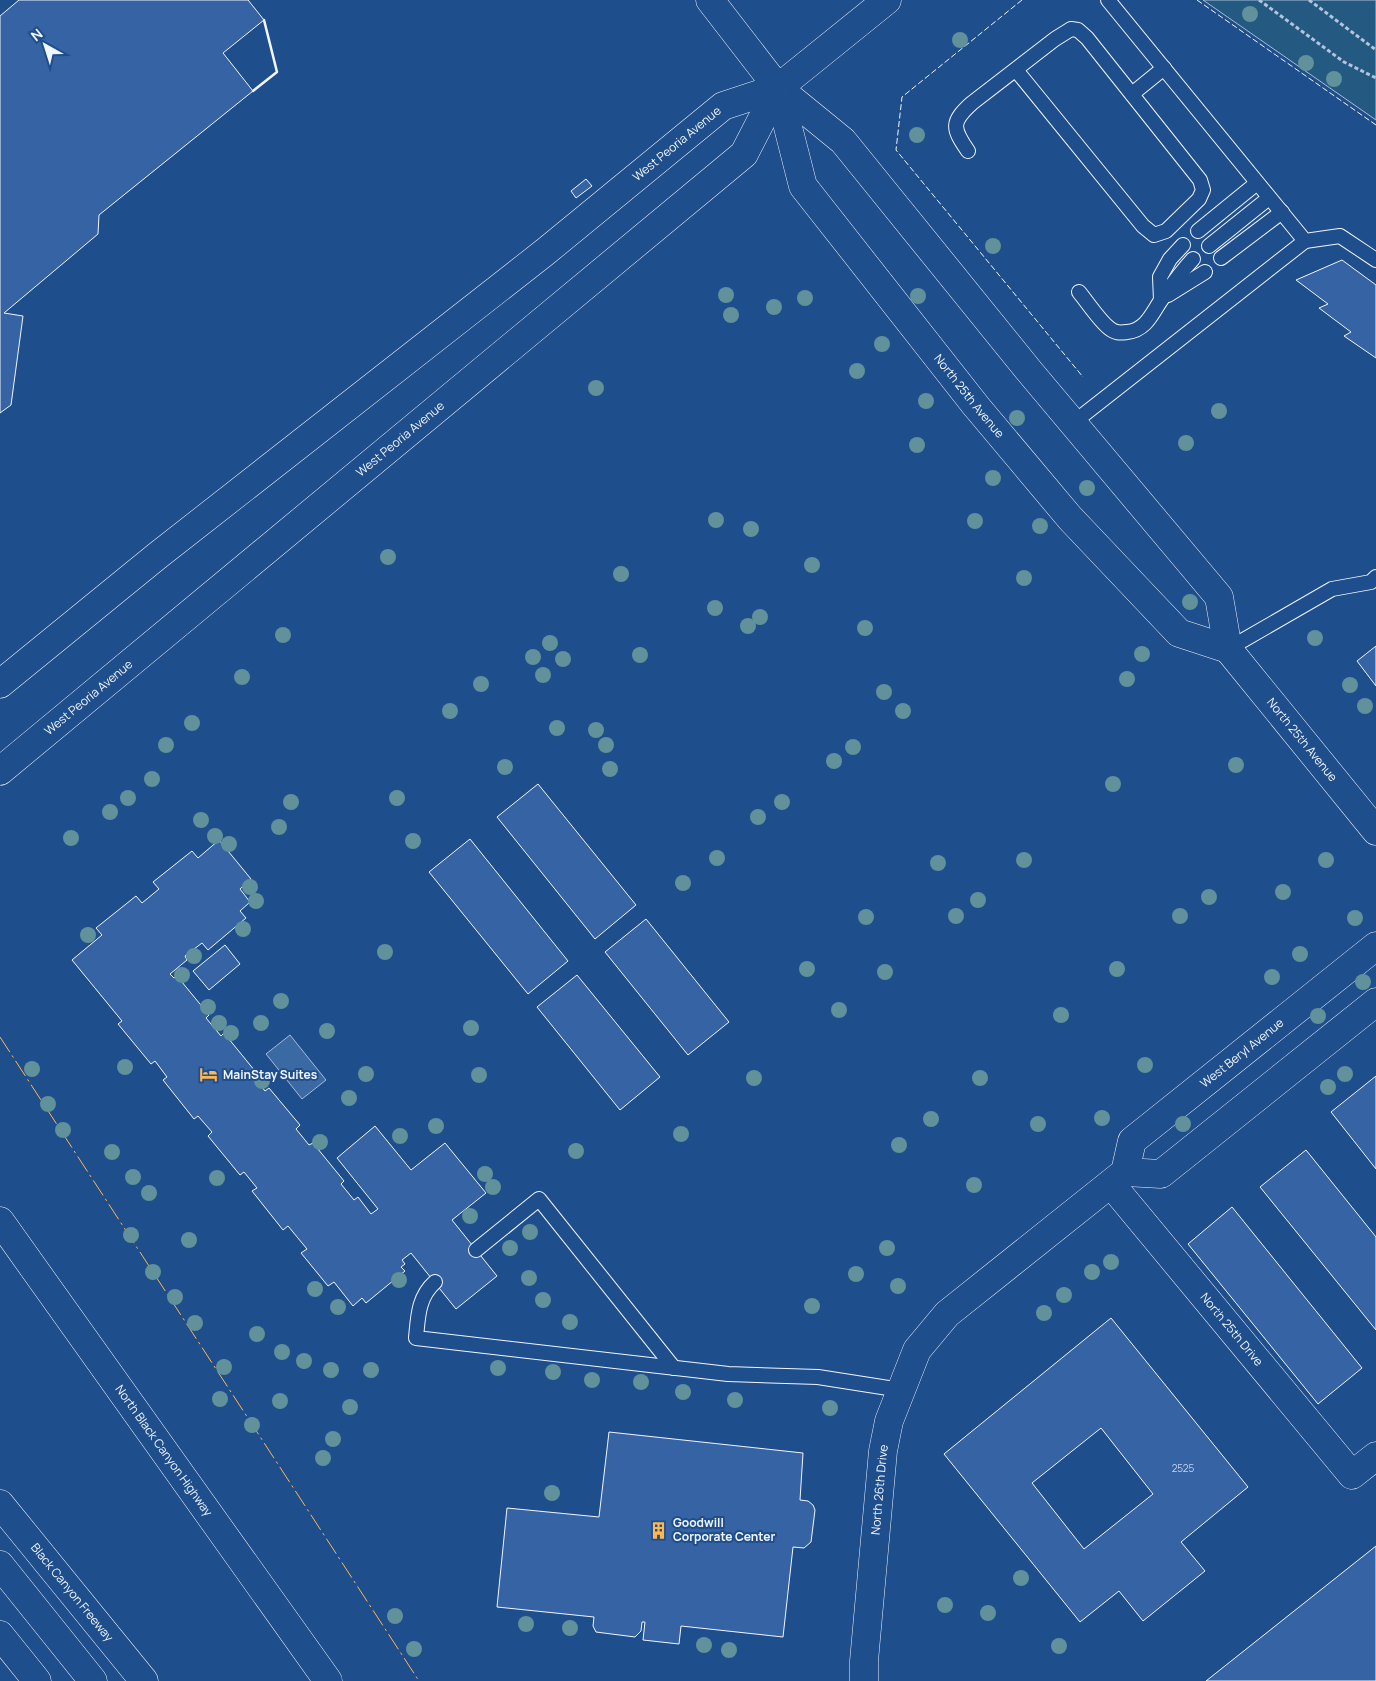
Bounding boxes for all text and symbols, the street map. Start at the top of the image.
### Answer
north arrow [20,20,70,70]
text: N [27,24,46,45]
street label: West Peoria Avenue [629,102,724,185]
street label: North 25th Avenue [930,350,1008,441]
street label: West Peoria Avenue [352,397,448,480]
street label: West Peoria Avenue [41,656,136,739]
street label: North 25th Avenue [1263,694,1341,785]
street label: West Beryl Avenue [1196,1014,1287,1091]
hotel icon: MainStay Suites [199,1065,219,1085]
place label: MainStay Suites [223,1066,318,1083]
street label: North 25th Drive [1197,1289,1267,1369]
street label: North Black Canyon Highway [111,1381,217,1520]
street label: North 26th Drive [866,1443,892,1536]
house number: 2525 [1172,1461,1195,1475]
place label: Goodwill Corporate Center [673,1514,775,1545]
building icon: Goodwill Corporate Center [649,1520,669,1540]
street label: Black Canyon Freeway [27,1539,118,1645]

